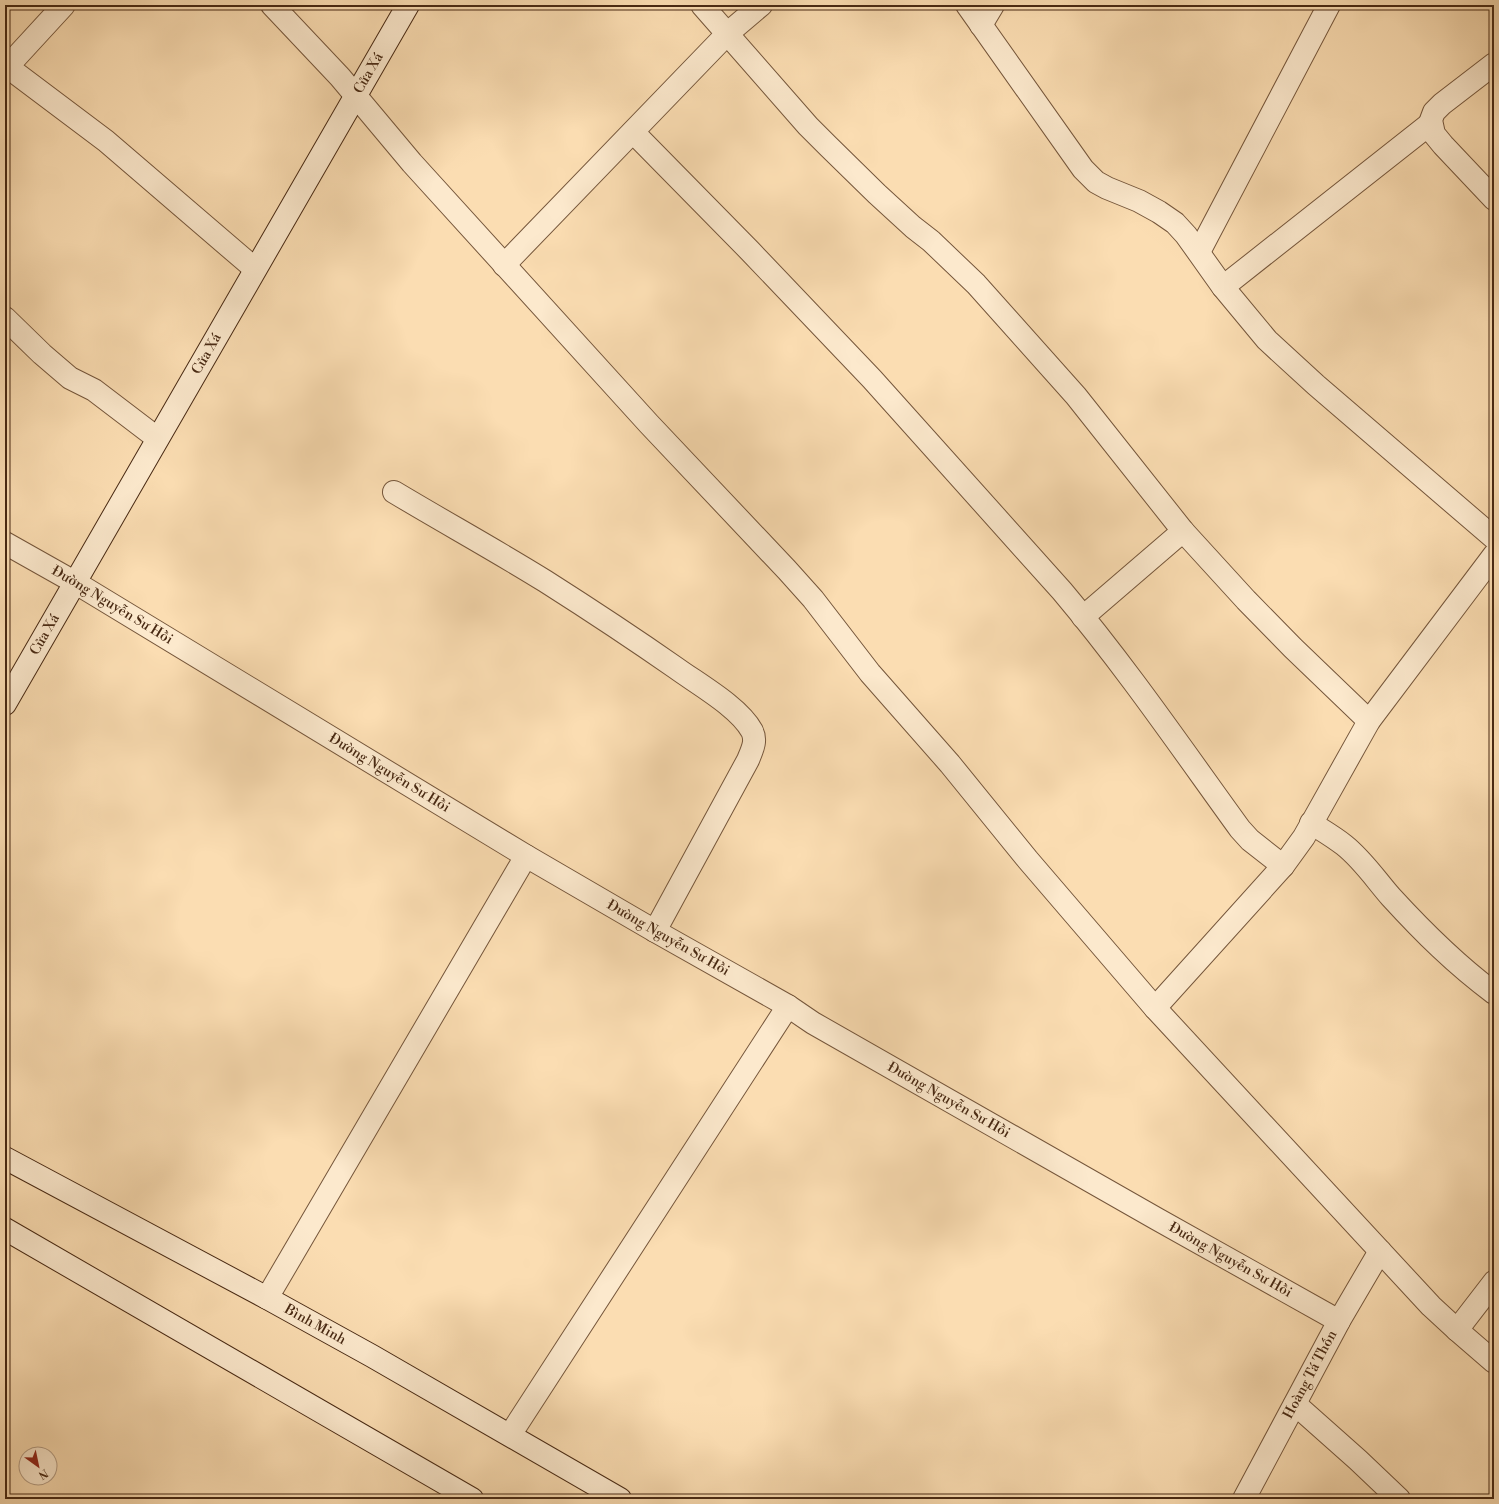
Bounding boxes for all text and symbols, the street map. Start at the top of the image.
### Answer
street label: Cửa Xá [350,49,388,97]
street label: Cửa Xá [188,329,226,378]
street label: Đường Nguyễn Sư Hồi [48,562,177,649]
street label: Cửa Xá [26,610,64,658]
street label: Đường Nguyễn Sư Hồi [325,729,454,817]
street label: Đường Nguyễn Sư Hồi [604,896,733,980]
street label: Đường Nguyễn Sư Hồi [884,1058,1014,1143]
street label: Đường Nguyễn Sư Hồi [1166,1218,1296,1302]
street label: Bình Minh [280,1300,350,1349]
street label: Hoàng Tá Thốn [1279,1327,1342,1422]
north arrow [18,1446,58,1486]
text: N [35,1465,50,1482]

